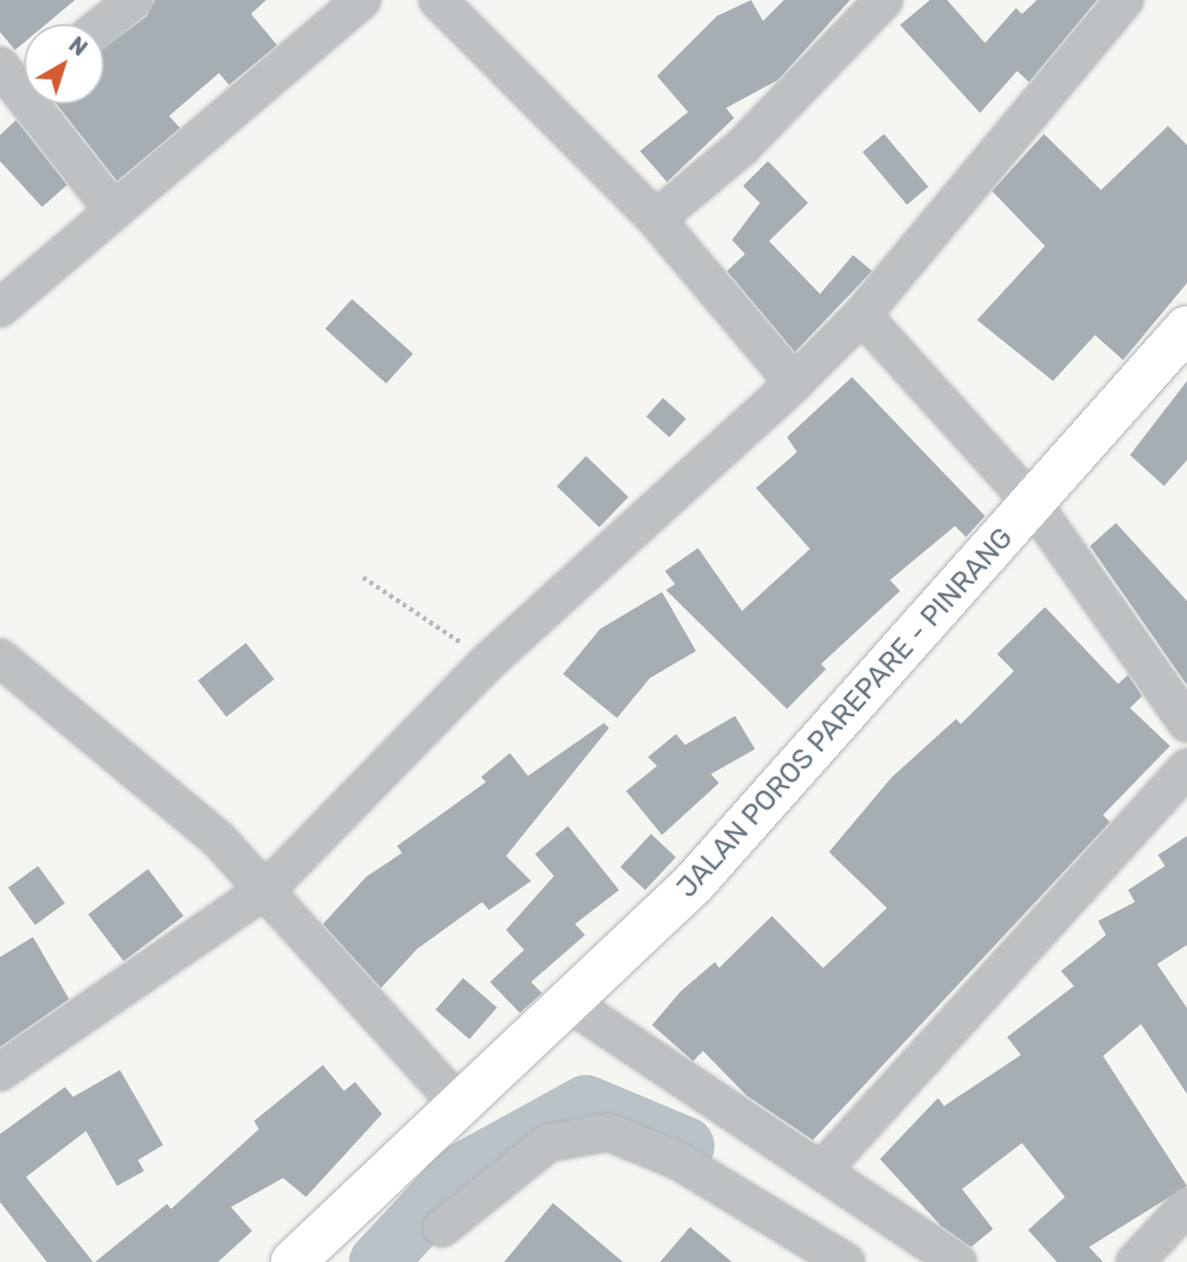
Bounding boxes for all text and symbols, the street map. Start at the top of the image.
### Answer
north arrow [24,24,104,104]
text: N [64,31,93,62]
street label: JALAN POROS PAREPARE - PINRANG [670,521,1020,905]

